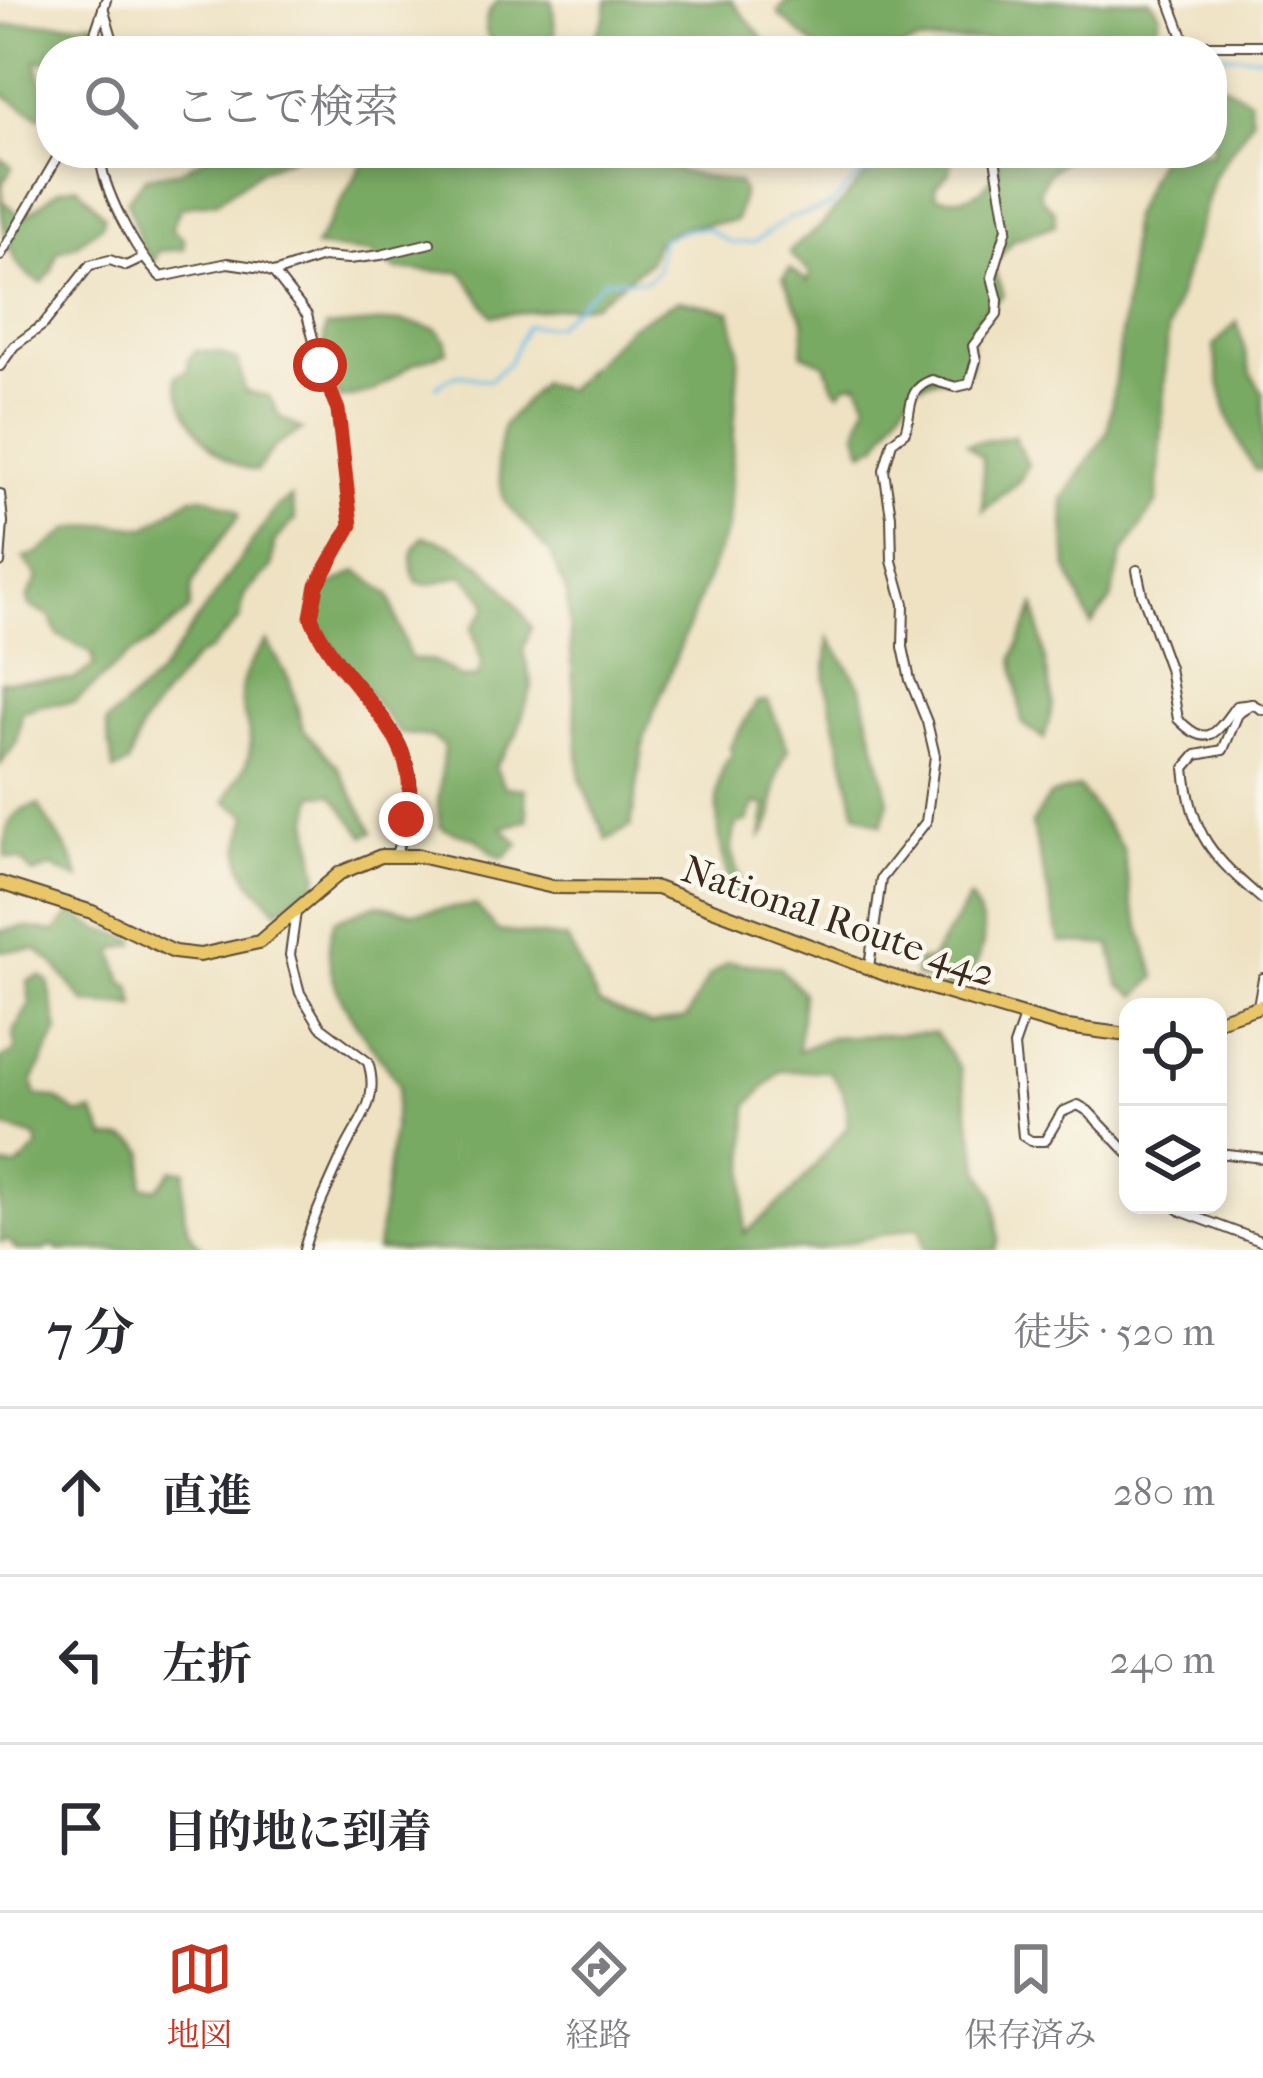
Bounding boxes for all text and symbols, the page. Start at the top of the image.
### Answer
search box [36,36,1227,168]
icon: search [78,69,144,135]
text: ここで検索 [174,81,399,134]
route start [293,338,347,392]
route end [379,792,433,846]
street label: National Route 442 [676,846,1001,996]
map controls [1119,998,1227,1214]
button: locate [1119,998,1227,1106]
button: layers [1119,1106,1227,1214]
text: 7 分 [48,1303,135,1363]
text: 徒歩 · 520 m [1013,1309,1215,1355]
icon: ahead [48,1459,114,1525]
text: 280 m [1113,1469,1215,1515]
text: 直進 [162,1470,252,1523]
icon: left [48,1627,114,1693]
text: 240 m [1110,1637,1215,1683]
text: 左折 [162,1638,252,1691]
icon: arrive [48,1795,114,1861]
text: 目的地に到着 [162,1806,432,1859]
tab: 地図 [167,1936,233,2055]
tab: 経路 [566,1936,632,2055]
tab: 保存済み [965,1936,1097,2055]

